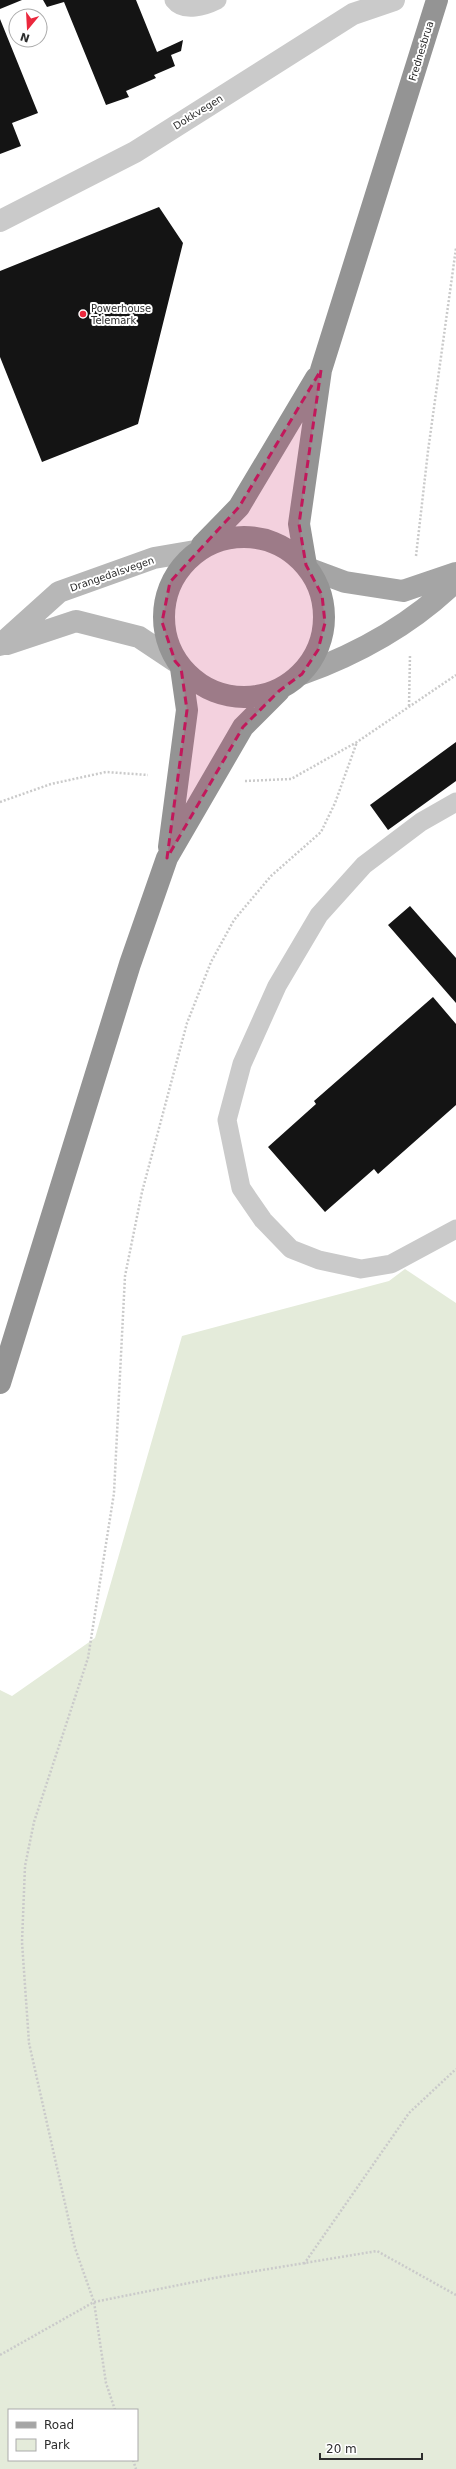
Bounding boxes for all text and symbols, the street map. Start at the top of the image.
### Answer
north arrow [8,8,48,48]
street label: Frednesbrua [407,20,435,82]
text: N [19,29,31,45]
street label: Dokkvegen [171,92,225,132]
place label: Powerhouse Telemark [90,303,151,326]
marker: Powerhouse Telemark [78,309,88,319]
street label: Drangedalsvegen [69,554,155,594]
legend [8,2409,138,2461]
text: Road [44,2418,74,2432]
scale bar [320,2435,422,2461]
text: Park [44,2438,70,2452]
text: 20 m [326,2442,357,2456]

